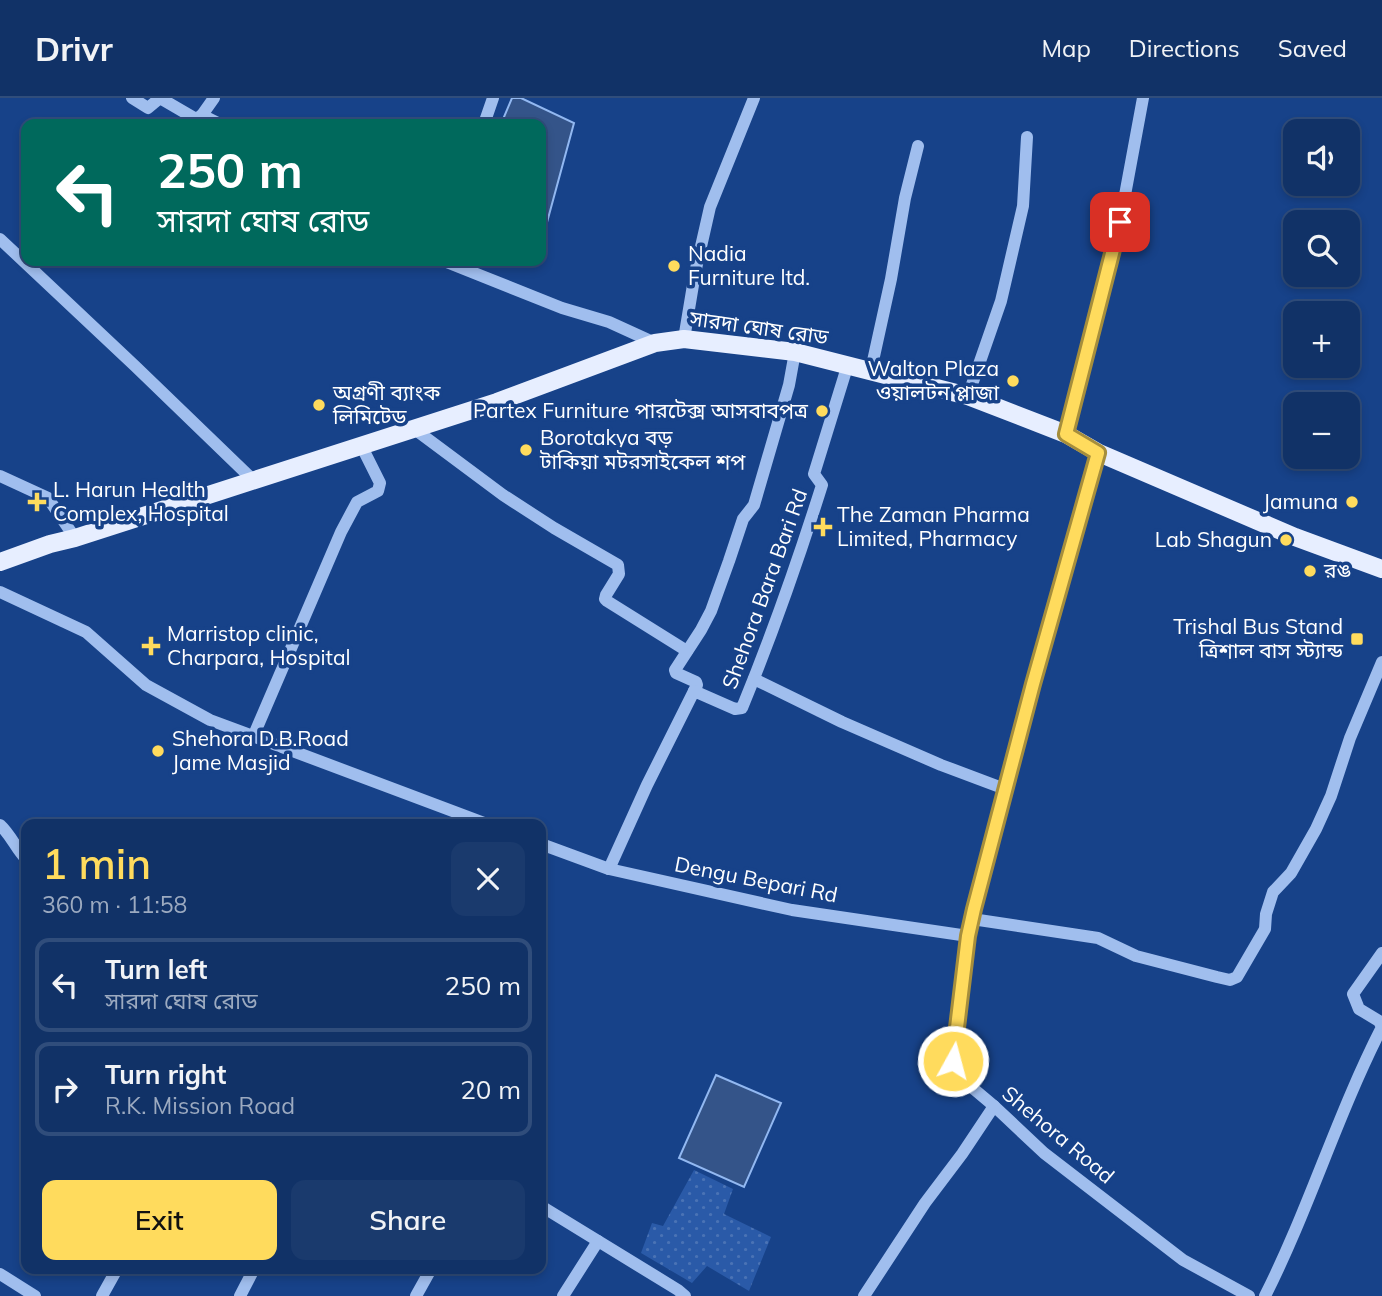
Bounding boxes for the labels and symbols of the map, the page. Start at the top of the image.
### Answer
pin [1090,192,1150,252]
place label: Nadia Furniture ltd. [688,240,810,290]
marker: Nadia Furniture ltd. [666,258,682,274]
street label: সারদা ঘোষ রোড [687,304,831,350]
place label: Walton Plaza ওয়ালটন প্লাজা [868,355,999,405]
marker: Walton Plaza ওয়ালটন প্লাজা [1005,373,1021,389]
place label: অগ্রণী ব্যাংক লিমিটেড [332,379,441,429]
marker: অগ্রণী ব্যাংক লিমিটেড [311,397,327,413]
place label: Partex Furniture পারটেক্স আসবাবপত্র [473,397,809,423]
marker: Partex Furniture পারটেক্স আসবাবপত্র [814,403,830,419]
place label: Borotakya বড় টাকিয়া মটরসাইকেল শপ [539,424,746,474]
marker: Borotakya বড় টাকিয়া মটরসাইকেল শপ [518,442,534,458]
place label: L. Harun Health Complex, Hospital [53,476,229,526]
street label: Shehora Bara Bari Rd [716,485,812,692]
place label: Jamuna [1263,488,1338,514]
marker: L. Harun Health Complex, Hospital [27,492,47,512]
marker: Jamuna [1344,494,1360,510]
place label: The Zaman Pharma Limited, Pharmacy [837,501,1030,551]
marker: The Zaman Pharma Limited, Pharmacy [815,519,831,535]
place label: Lab Shagun [1155,526,1272,552]
marker: Lab Shagun [1278,532,1294,548]
place label: রঙ [1323,557,1352,583]
marker: রঙ [1302,563,1318,579]
place label: Trishal Bus Stand ত্রিশাল বাস স্ট্যান্ড [1173,613,1344,663]
place label: Marristop clinic, Charpara, Hospital [167,620,351,670]
marker: Trishal Bus Stand ত্রিশাল বাস স্ট্যান্ড [1349,631,1365,647]
marker: Marristop clinic, Charpara, Hospital [141,636,161,656]
place label: Shehora D.B.Road Jame Masjid [172,725,349,775]
marker: Shehora D.B.Road Jame Masjid [150,743,166,759]
street label: Dengu Bepari Rd [672,850,840,908]
position arrow [916,1024,990,1098]
street label: Shehora Road [997,1080,1120,1189]

